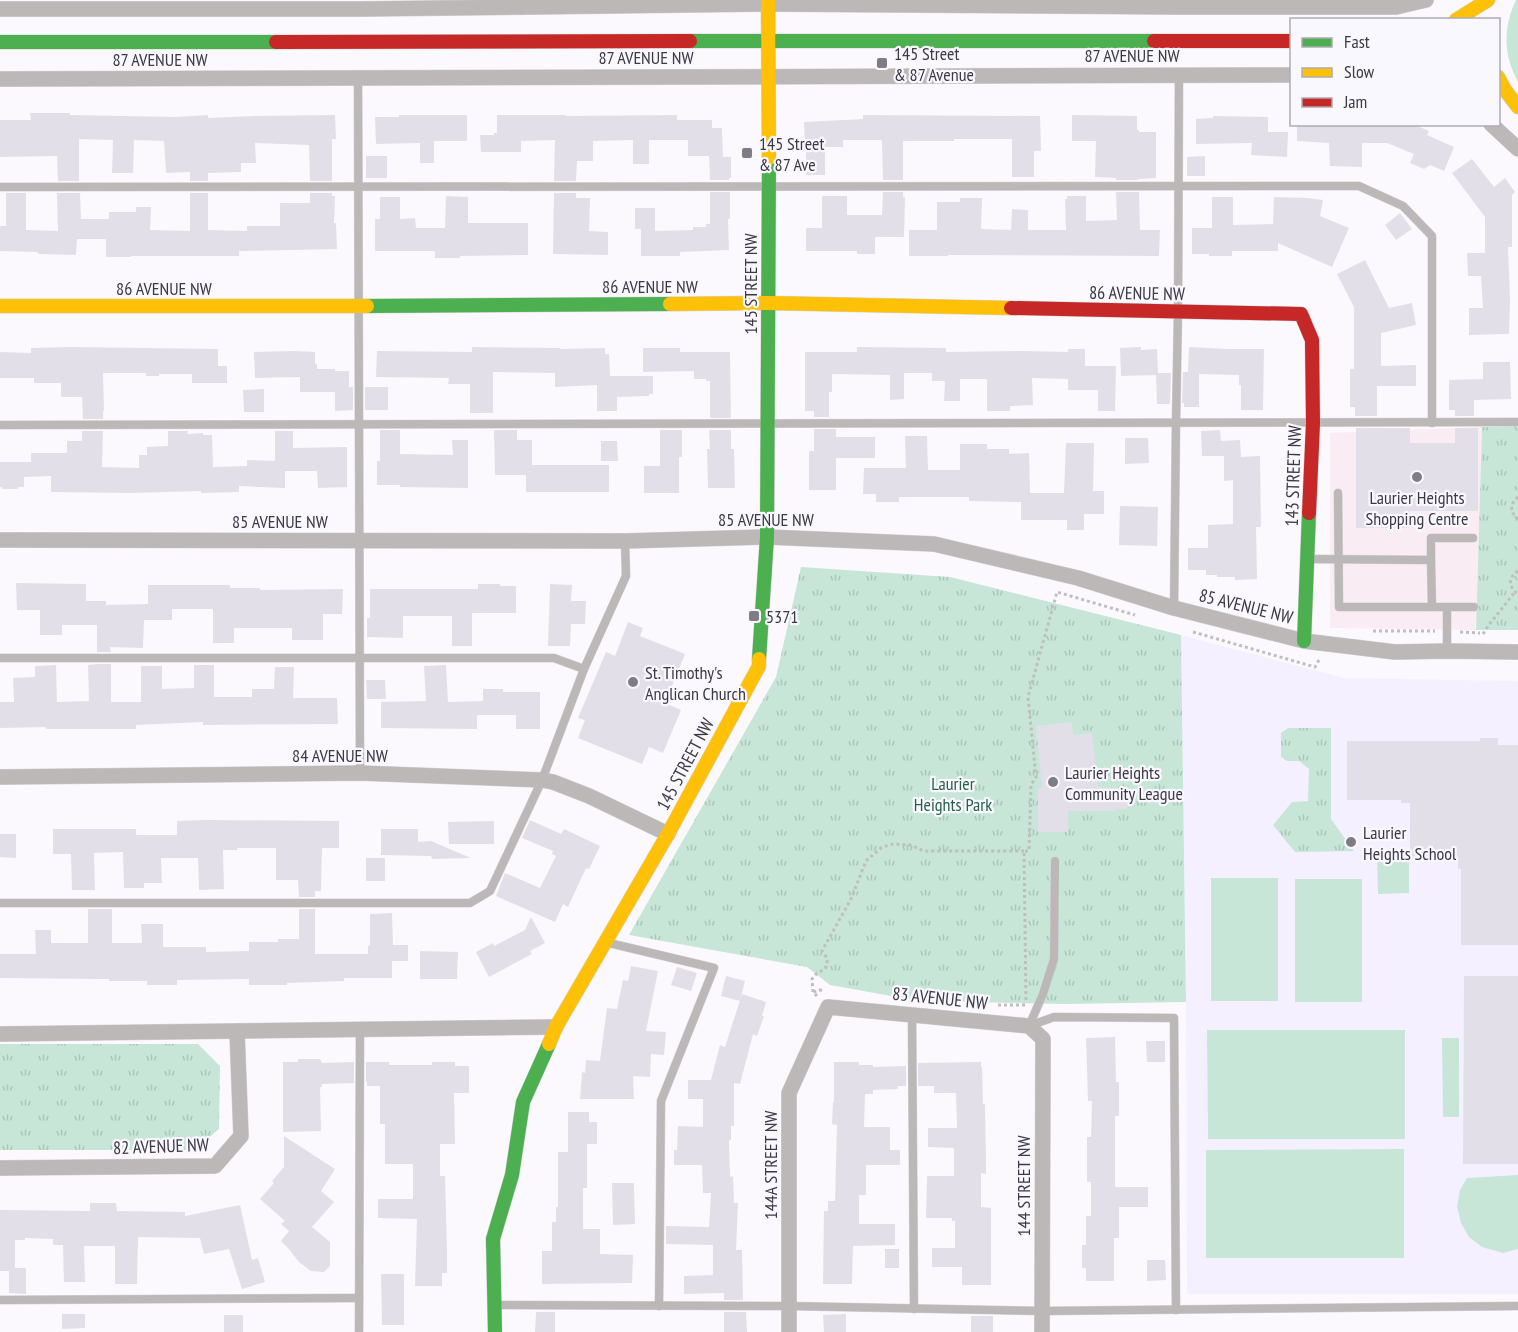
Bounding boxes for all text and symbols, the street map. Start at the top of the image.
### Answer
legend [1290,18,1500,126]
text: Fast [1344,30,1370,53]
place label: 145 Street & 87 Avenue [894,42,974,86]
street label: 87 AVENUE NW [1084,44,1180,67]
street label: 87 AVENUE NW [598,46,694,69]
street label: 87 AVENUE NW [112,48,208,71]
marker: 145 Street & 87 Avenue [875,56,889,70]
text: Slow [1344,60,1375,83]
text: Jam [1343,90,1367,113]
place label: 145 Street & 87 Ave [759,132,824,176]
marker: 145 Street & 87 Ave [740,146,754,160]
street label: 145 STREET NW [739,233,762,335]
street label: 86 AVENUE NW [602,275,698,298]
street label: 86 AVENUE NW [116,277,212,300]
street label: 86 AVENUE NW [1089,281,1185,305]
street label: 143 STREET NW [1280,425,1306,527]
marker: Laurier Heights Shopping Centre [1410,470,1424,484]
place label: Laurier Heights Shopping Centre [1366,486,1468,530]
street label: 85 AVENUE NW [718,508,814,531]
street label: 85 AVENUE NW [232,510,328,533]
street label: 85 AVENUE NW [1197,583,1295,629]
place label: 5371 [766,605,798,628]
marker: 5371 [747,609,761,623]
place label: St. Timothy's Anglican Church [645,661,746,705]
marker: St. Timothy's Anglican Church [626,675,640,689]
street label: 145 STREET NW [651,714,719,814]
street label: 84 AVENUE NW [292,744,388,767]
place label: Laurier Heights Community League [1065,761,1183,805]
park label: Laurier Heights Park [914,772,992,816]
marker: Laurier Heights Community League [1046,775,1060,789]
place label: Laurier Heights School [1363,821,1457,865]
marker: Laurier Heights School [1344,835,1358,849]
street label: 83 AVENUE NW [891,982,989,1014]
street label: 144A STREET NW [759,1111,782,1219]
street label: 82 AVENUE NW [113,1133,209,1159]
street label: 144 STREET NW [1012,1135,1035,1237]

